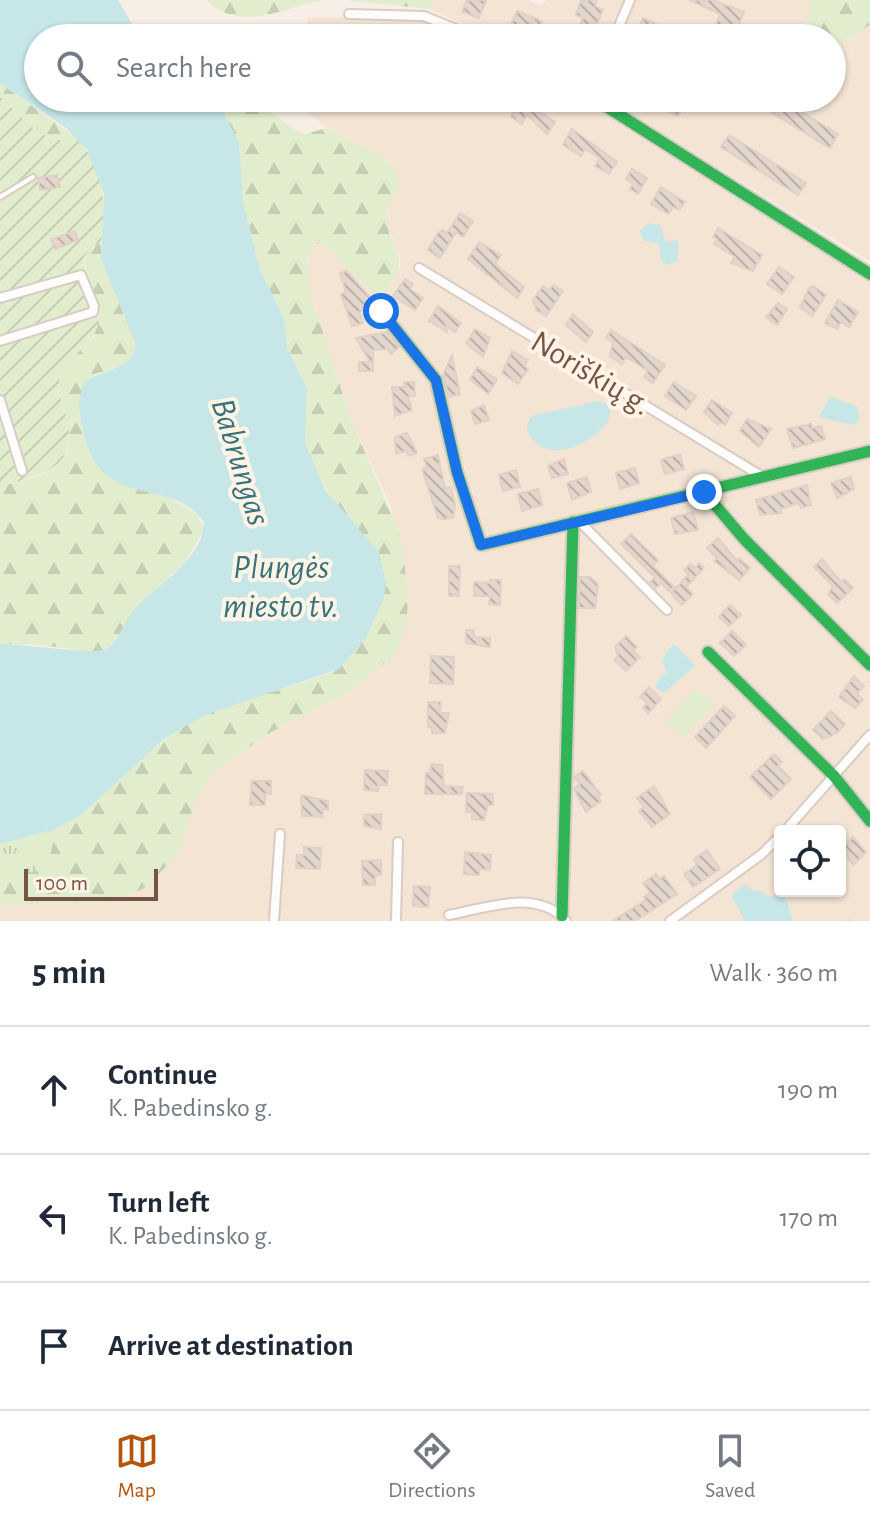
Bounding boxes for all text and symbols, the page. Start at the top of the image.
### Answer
search box [24,24,846,112]
icon: search [52,46,96,90]
text: Search here [116,53,252,83]
route start [363,293,399,329]
street label: Noriškių g. [525,325,656,422]
water label: Babrungas [205,395,275,530]
route end [686,474,722,510]
water label: Plungės miesto tv. [223,551,339,624]
map controls [774,825,846,897]
button: locate [774,825,846,897]
scale bar [24,865,158,901]
text: 100 m [36,872,88,894]
text: 5 min [32,956,106,990]
text: Walk · 360 m [710,960,838,986]
text: Continue [108,1060,217,1090]
icon: ahead [32,1068,76,1112]
text: 190 m [778,1077,838,1103]
text: K. Pabedinsko g. [108,1095,273,1121]
text: Turn left [108,1188,209,1218]
icon: left [32,1196,76,1240]
text: 170 m [779,1205,838,1231]
text: K. Pabedinsko g. [108,1223,273,1249]
icon: arrive [32,1324,76,1368]
text: Arrive at destination [108,1331,354,1361]
tab: Map [115,1429,159,1503]
tab: Directions [388,1429,476,1503]
tab: Saved [705,1429,755,1503]

